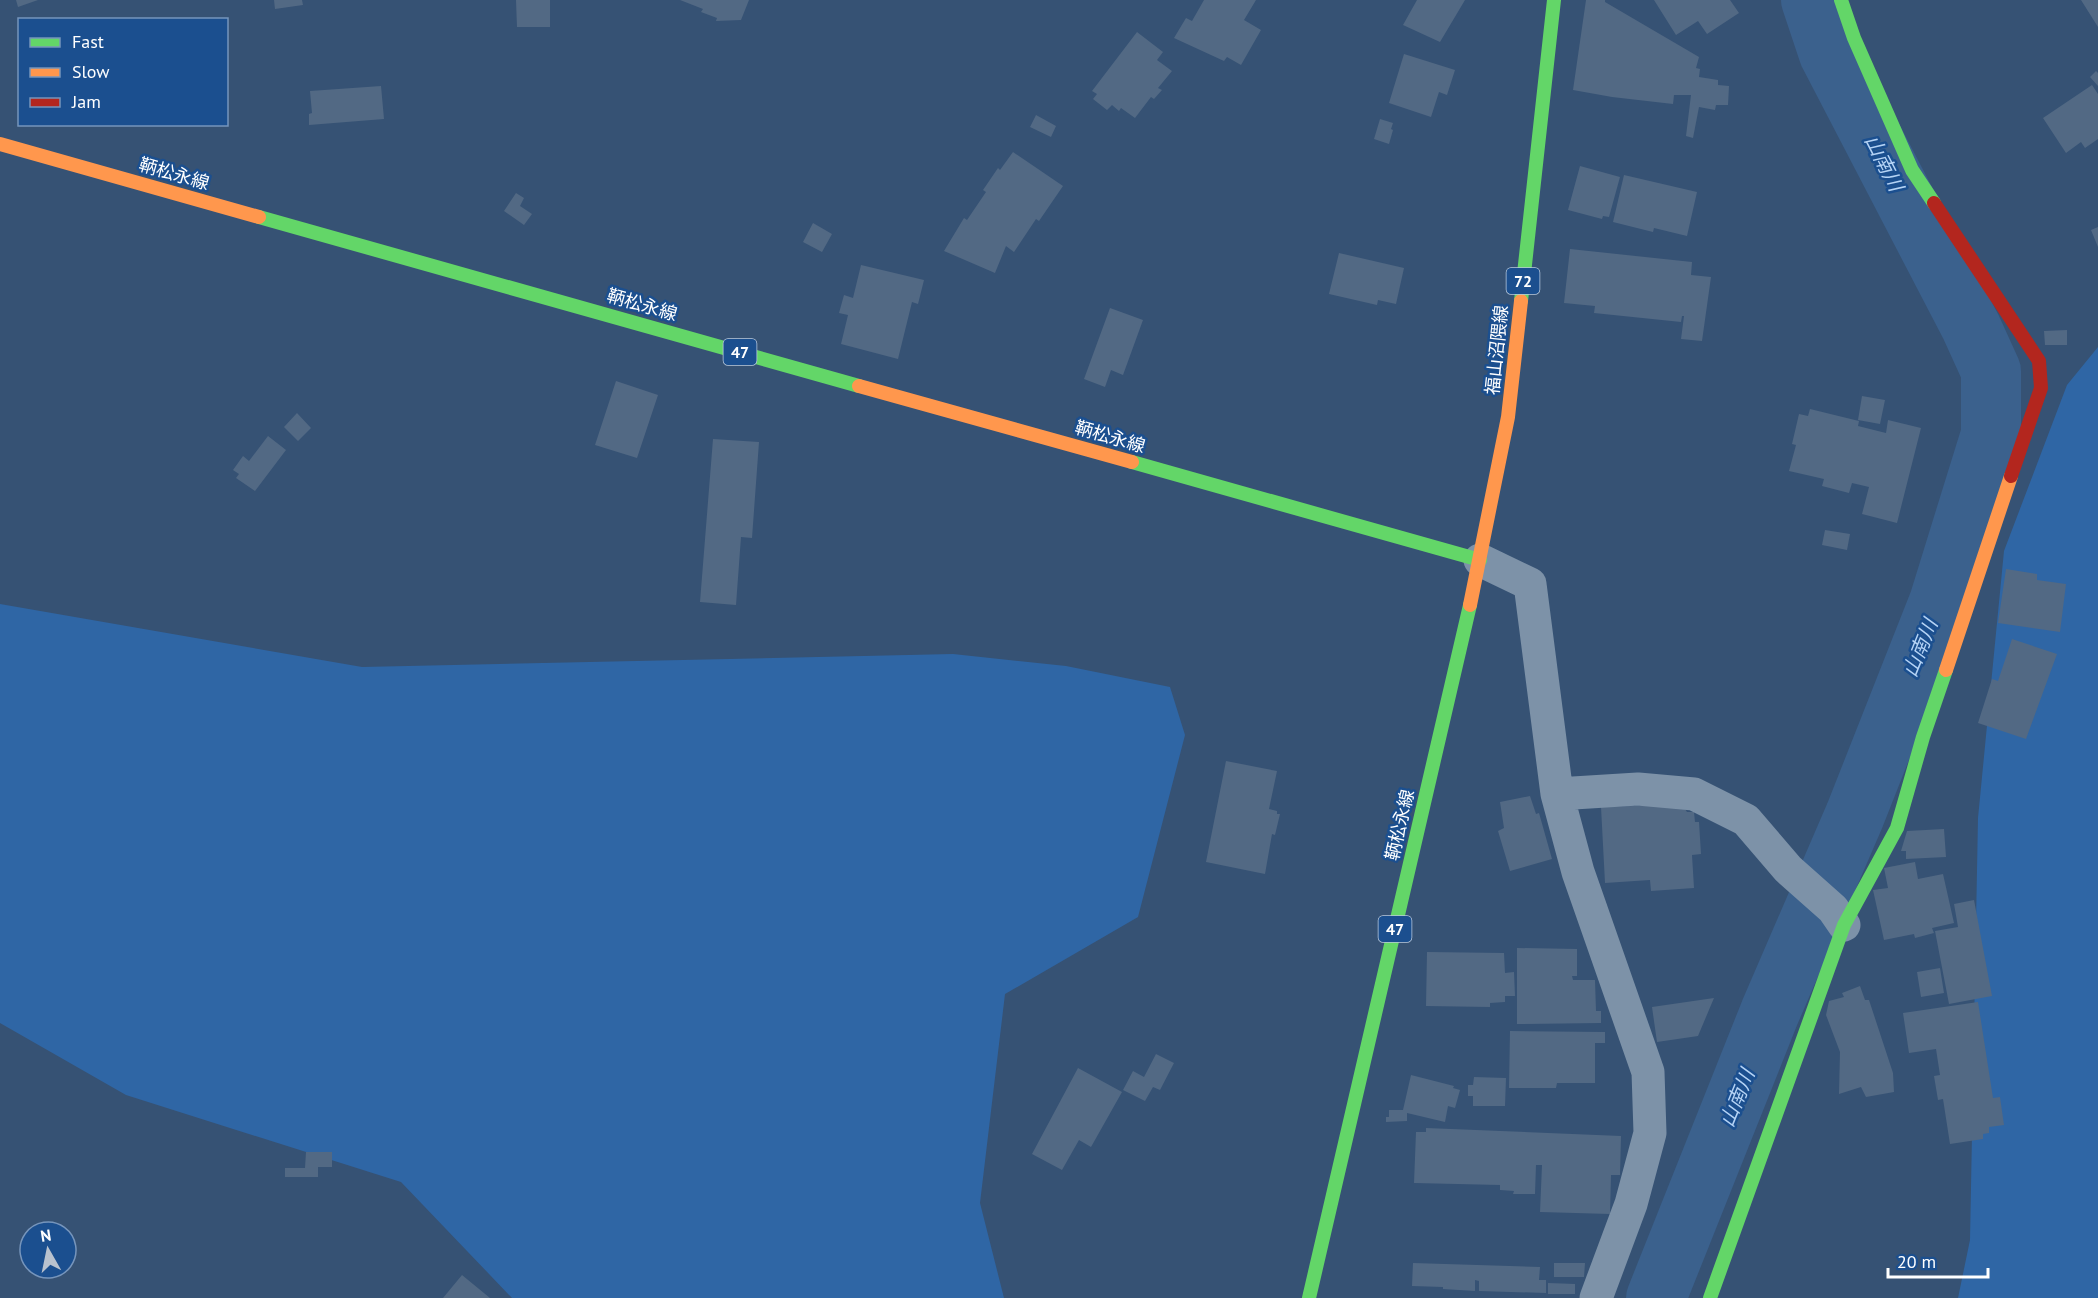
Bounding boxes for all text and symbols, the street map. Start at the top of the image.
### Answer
legend [18,18,228,126]
text: Fast [72,30,104,53]
text: Slow [72,60,110,83]
text: Jam [71,90,101,113]
water label: 山南川 [1859,130,1910,197]
street label: 鞆松永線 [136,153,212,194]
road number: 72 [1506,268,1540,294]
street label: 鞆松永線 [604,284,680,325]
street label: 福山沼隈線 [1480,304,1513,396]
road number: 47 [724,339,756,365]
street label: 鞆松永線 [1072,416,1148,457]
water label: 山南川 [1897,613,1944,681]
street label: 鞆松永線 [1380,787,1419,863]
road number: 47 [1378,916,1412,942]
water label: 山南川 [1714,1063,1761,1131]
north arrow [18,1220,78,1280]
text: N [39,1224,52,1246]
scale bar [1888,1241,1988,1279]
text: 20 m [1897,1250,1936,1273]

